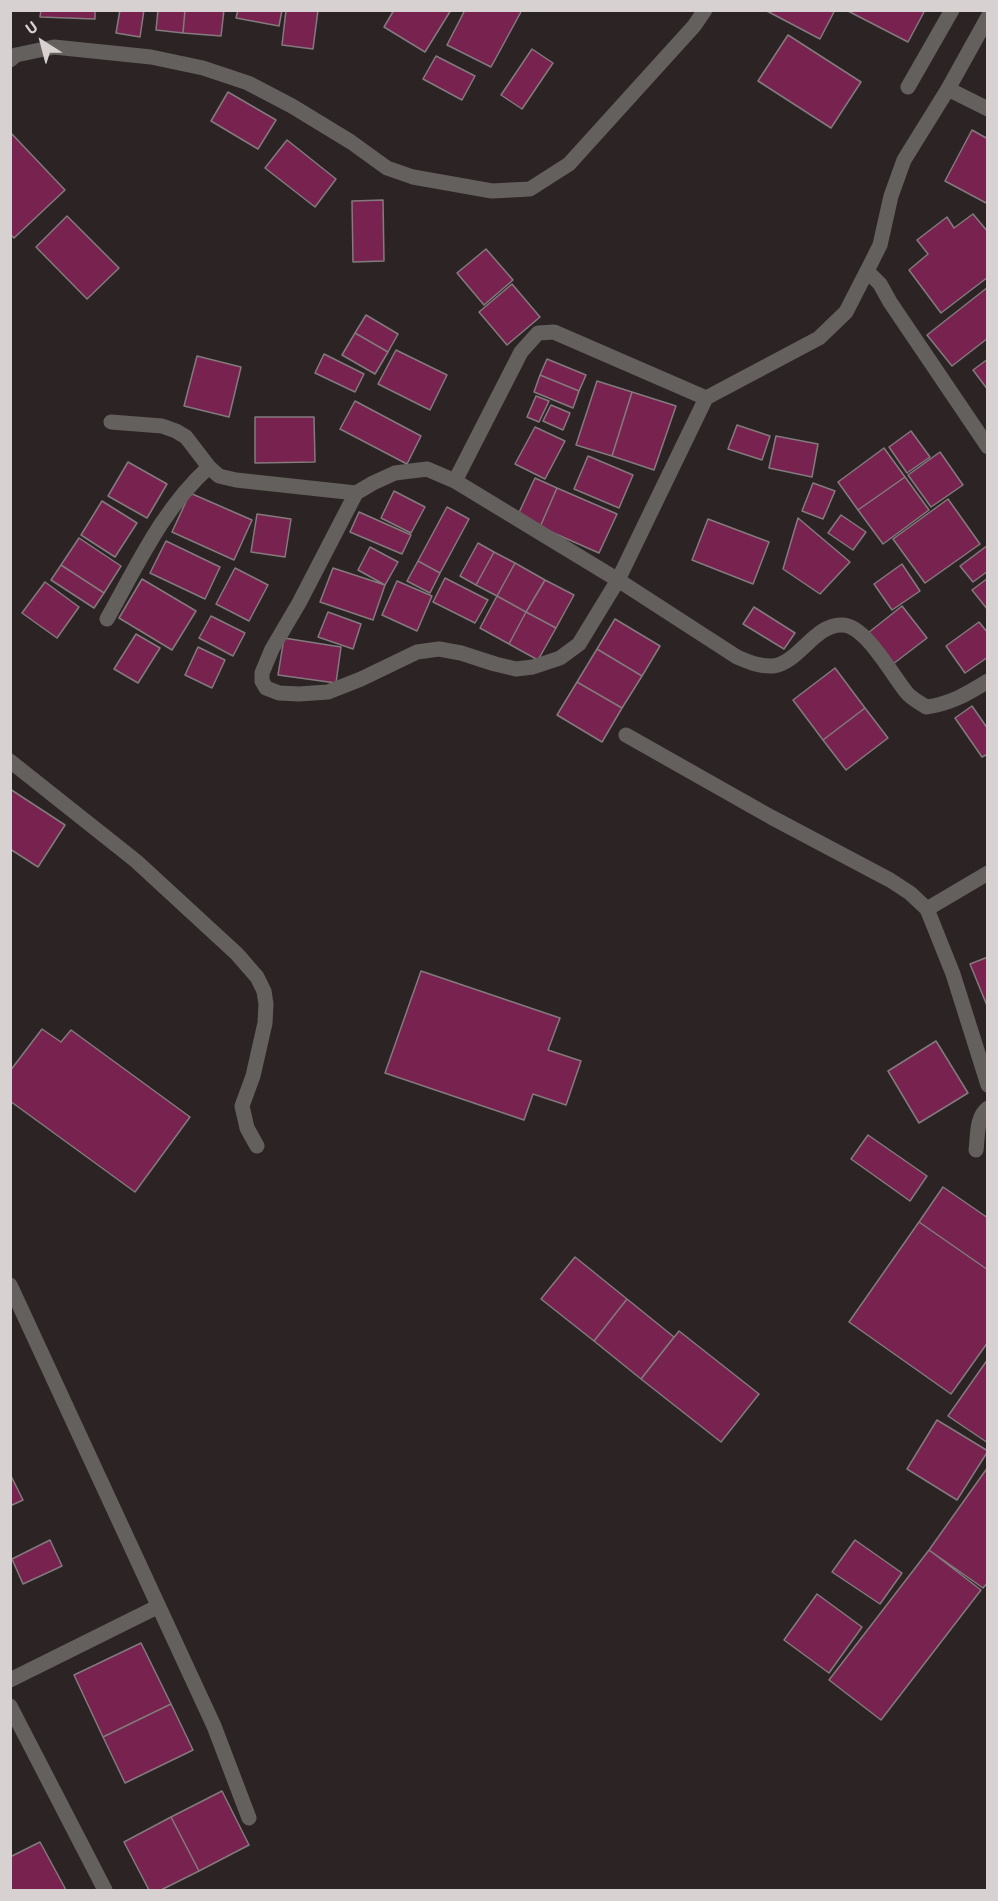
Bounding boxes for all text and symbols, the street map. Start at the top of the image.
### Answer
north arrow [12,12,72,72]
text: U [21,16,41,38]

